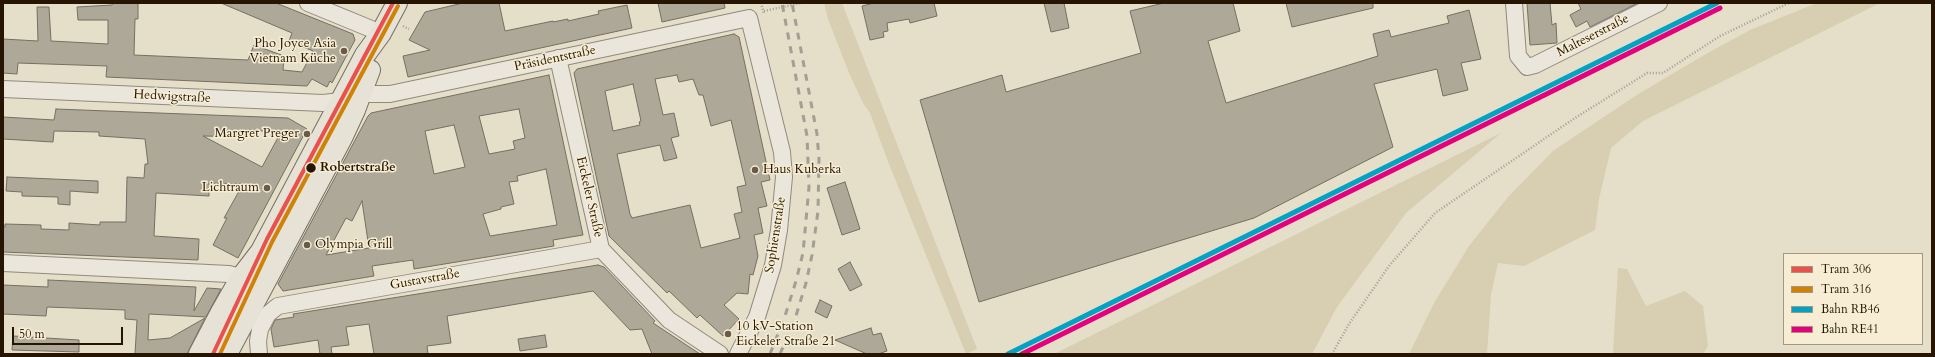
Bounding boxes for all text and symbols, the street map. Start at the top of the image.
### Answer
street label: Malteserstraße [1554,11,1632,61]
place label: Pho Joyce Asia Vietnam Küche [250,36,336,67]
street label: Präsidentstraße [513,43,597,75]
marker: Pho Joyce Asia Vietnam Küche [339,46,349,56]
street label: Hedwigstraße [133,87,211,107]
place label: Margret Preger [215,126,299,142]
marker: Margret Preger [302,129,312,139]
street label: Eickeler Straße [572,155,606,239]
place label: Robertstraße [320,160,396,176]
marker: Robertstraße [304,161,318,175]
place label: Haus Kuberka [763,162,841,178]
marker: Haus Kuberka [750,165,760,175]
place label: Lichtraum [202,180,259,196]
marker: Lichtraum [262,183,272,193]
street label: Sophienstraße [762,196,790,274]
place label: Olympia Grill [315,237,392,253]
marker: Olympia Grill [302,240,312,250]
legend [1783,253,1923,345]
text: Tram 306 [1821,261,1871,277]
street label: Gustavstraße [389,266,461,294]
text: Tram 316 [1821,281,1871,297]
text: Bahn RB46 [1821,301,1880,317]
scale bar [14,319,125,345]
place label: 10 kV-Station Eickeler Straße 21 [736,319,835,350]
text: Bahn RE41 [1821,321,1879,337]
text: 50 m [19,326,45,342]
marker: 10 kV-Station Eickeler Straße 21 [723,329,733,339]

